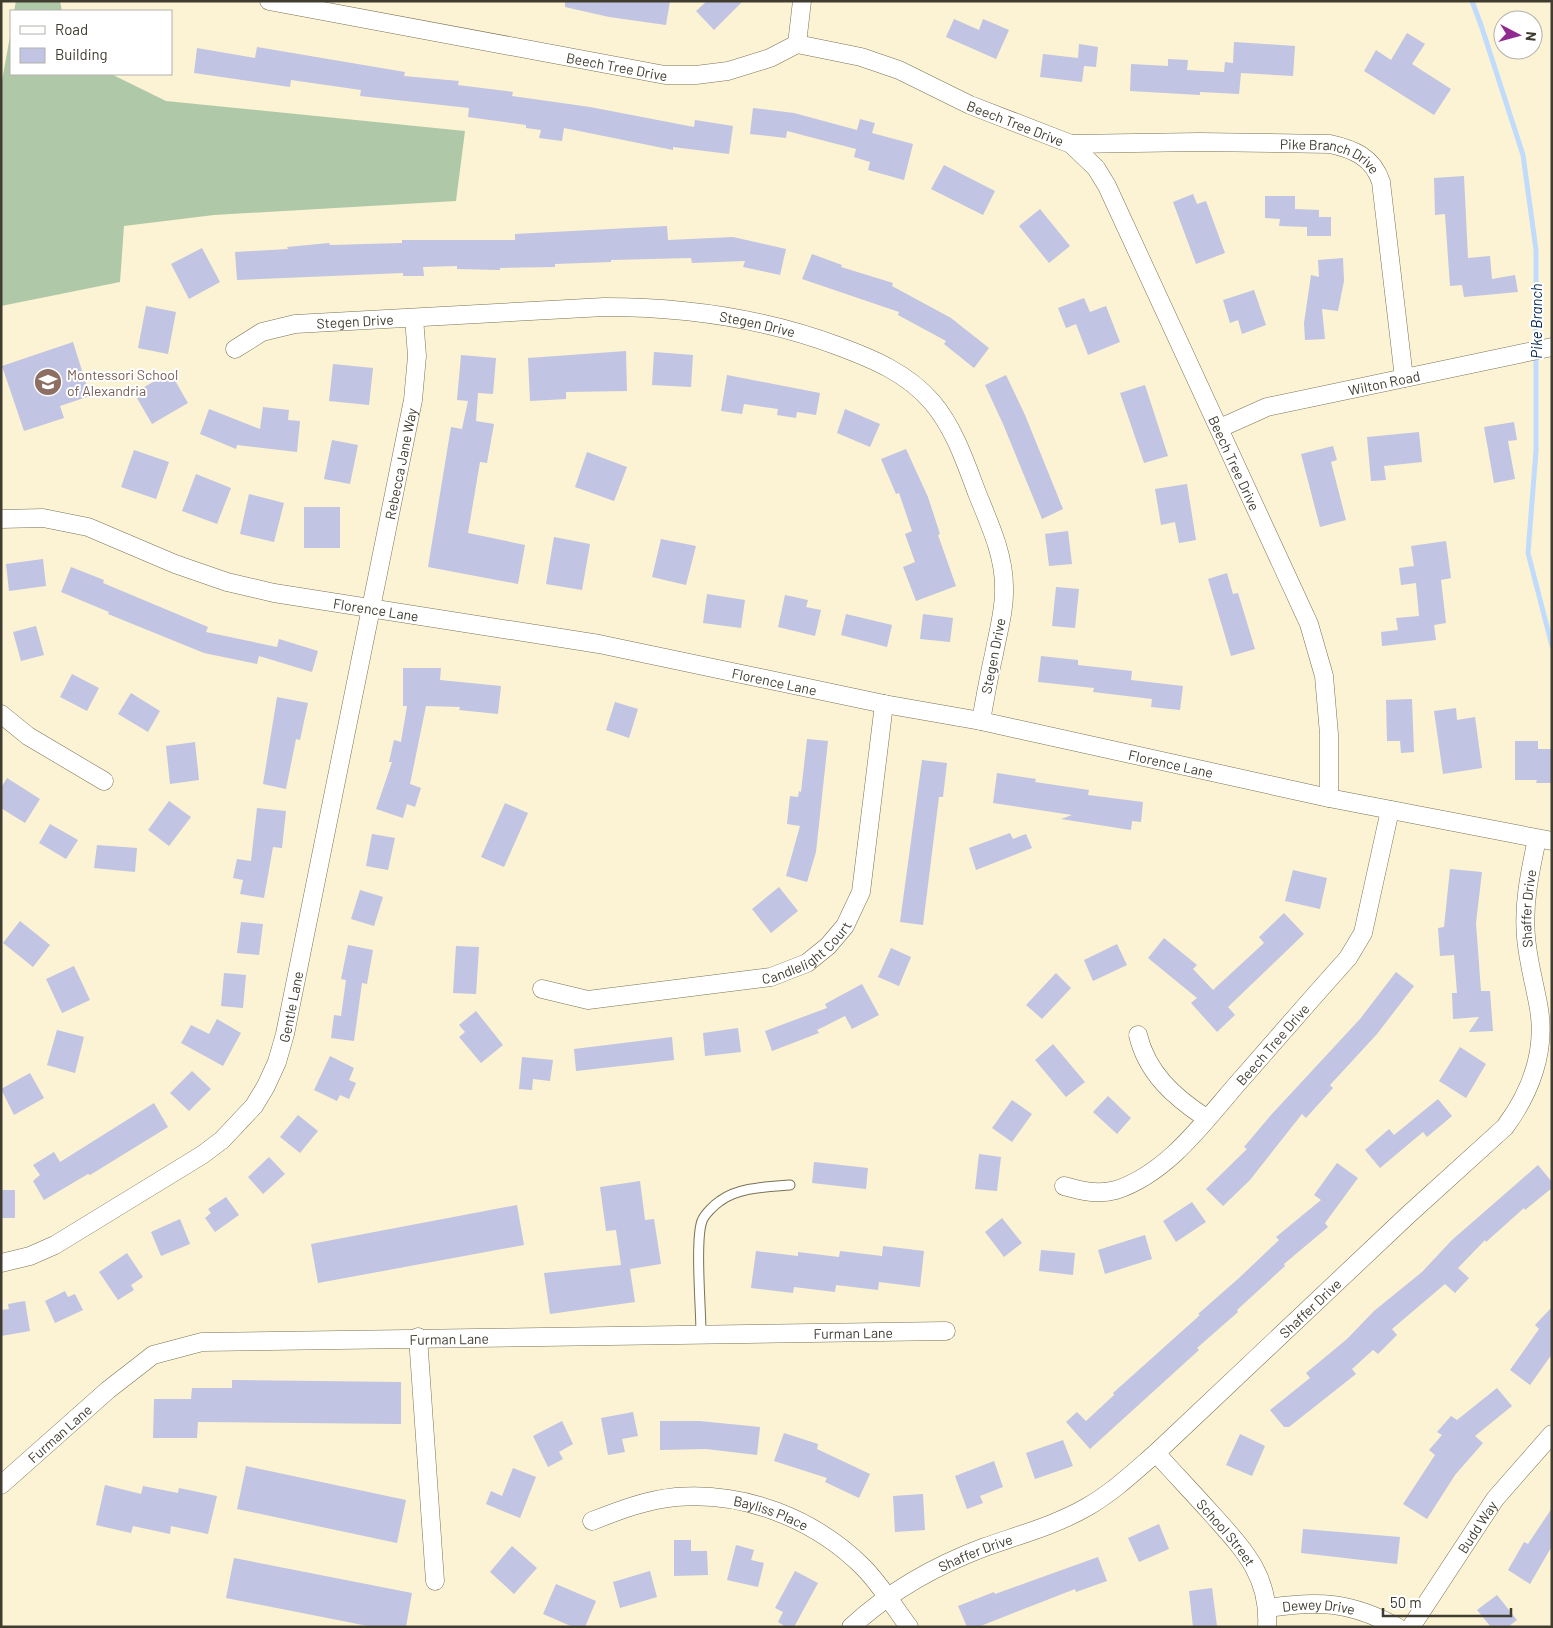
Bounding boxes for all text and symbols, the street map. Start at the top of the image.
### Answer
legend [10,10,172,75]
north arrow [1493,10,1543,60]
text: Road [55,20,88,38]
text: N [1522,31,1540,42]
text: Building [55,45,108,63]
street label: Beech Tree Drive [565,48,669,84]
street label: Beech Tree Drive [965,96,1067,149]
street label: Pike Branch Drive [1280,135,1384,176]
water label: Pike Branch [1527,283,1545,359]
street label: Stegen Drive [718,307,797,340]
street label: Stegen Drive [316,310,394,331]
place label: Montessori School of Alexandria [67,366,178,399]
school or university icon: Montessori School of Alexandria [33,367,63,397]
street label: Wilton Road [1346,367,1421,398]
street label: Rebecca Jane Way [381,406,420,521]
street label: Beech Tree Drive [1205,413,1264,513]
street label: Florence Lane [332,594,420,624]
street label: Stegen Drive [977,617,1009,695]
street label: Florence Lane [730,664,818,698]
street label: Florence Lane [1127,745,1215,781]
street label: Shaffer Drive [1517,868,1539,949]
street label: Candlelight Court [761,919,854,987]
street label: Gentle Lane [275,970,306,1044]
street label: Beech Tree Drive [1232,1000,1312,1088]
street label: Shaffer Drive [1275,1275,1344,1341]
street label: Furman Lane [813,1323,893,1341]
street label: Furman Lane [409,1329,489,1347]
street label: Furman Lane [24,1400,95,1466]
street label: Bayliss Place [732,1491,812,1533]
street label: School Street [1194,1495,1260,1569]
street label: Budd Way [1453,1497,1501,1556]
street label: Shaffer Drive [935,1530,1014,1575]
scale bar [1383,1586,1510,1618]
text: 50 m [1390,1593,1422,1611]
street label: Dewey Drive [1281,1595,1357,1618]

